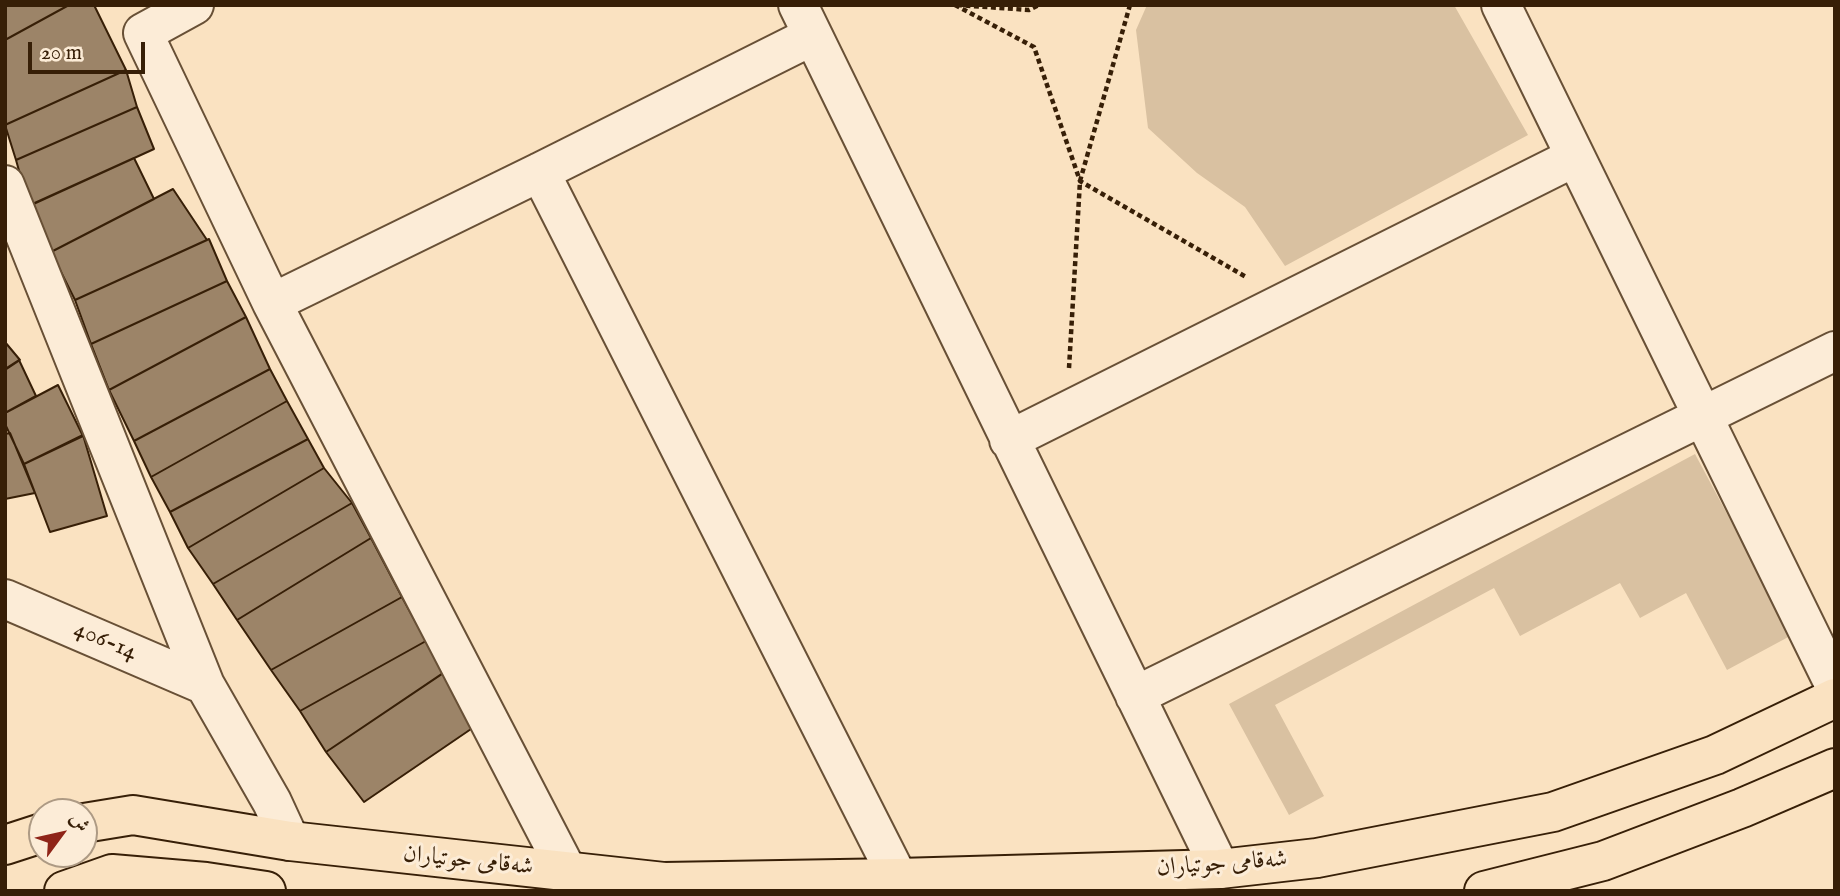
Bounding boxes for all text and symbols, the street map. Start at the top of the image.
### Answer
scale bar [32,28,149,72]
text: 20 m [41,40,82,67]
street label: 406-14 [69,616,141,668]
north arrow [28,798,98,868]
text: ش [64,808,94,837]
street label: شەقامی جوتیاران [401,841,535,883]
street label: شەقامی جوتیاران [1156,846,1288,884]

